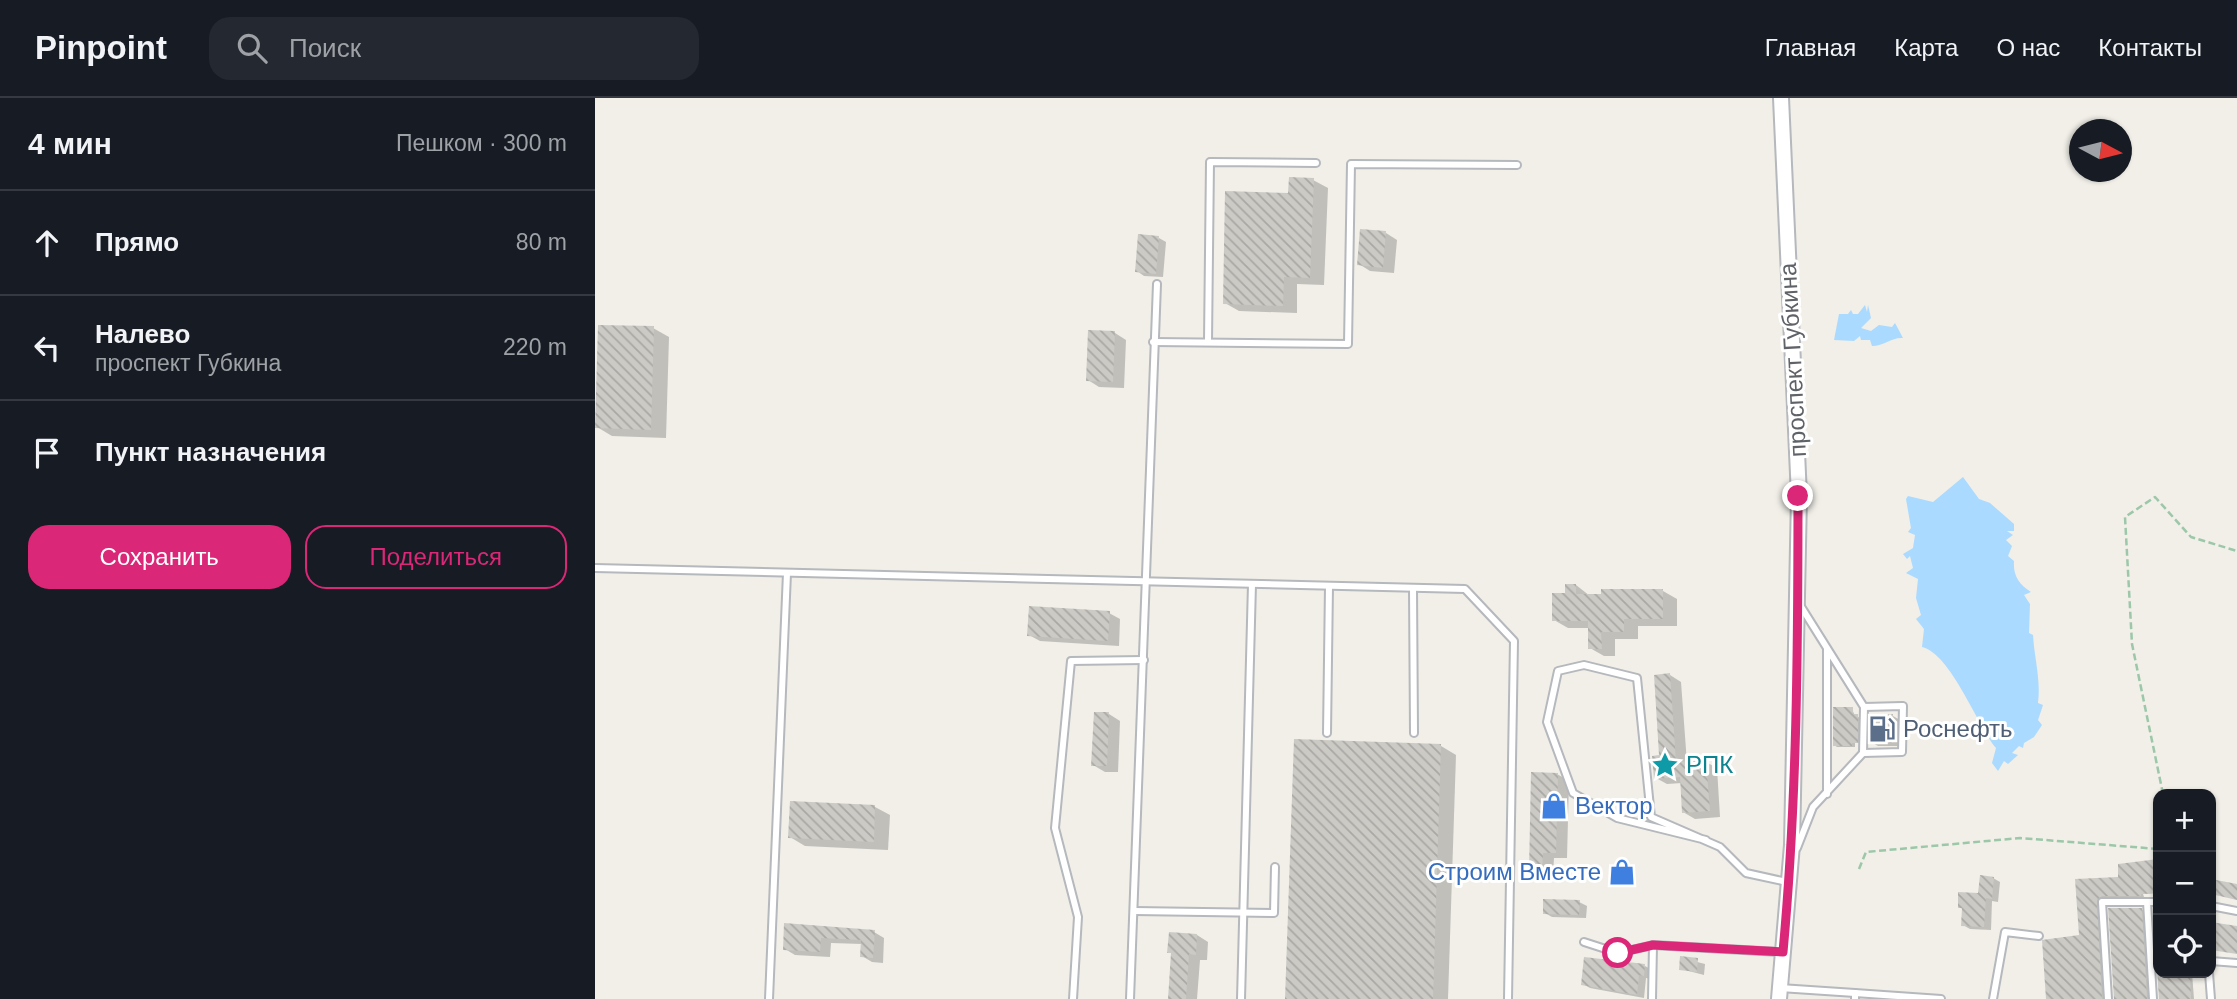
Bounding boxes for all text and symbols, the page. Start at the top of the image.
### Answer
search box [209,17,699,80]
text: Pinpoint [35,29,167,66]
icon: search [233,29,271,67]
text: Поиск [289,33,361,63]
text: Главная [1765,34,1856,61]
text: Карта [1894,34,1958,61]
text: О нас [1996,34,2060,61]
text: Контакты [2098,34,2202,61]
north arrow [2069,119,2132,182]
text: 4 мин [28,127,112,160]
text: Пешком · 300 m [396,130,567,156]
icon: ahead [28,224,66,262]
text: Прямо [95,227,179,257]
text: 80 m [516,229,567,255]
street label: проспект Губкина [1774,262,1811,458]
text: Налево [95,319,190,349]
icon: left [28,329,66,367]
text: 220 m [503,334,567,360]
text: проспект Губкина [95,350,281,376]
icon: arrive [28,434,66,472]
text: Пункт назначения [95,437,326,467]
route end [1782,480,1813,511]
button: Сохранить [28,525,291,589]
button: Поделиться [305,525,567,589]
fuel station icon: Роснефть [1867,714,1897,744]
place label: Роснефть [1903,715,2013,742]
place icon: РПК [1650,750,1680,780]
place label: РПК [1686,751,1733,778]
map controls [2153,789,2216,978]
button: + [2153,789,2216,852]
shop icon: Вектор [1539,791,1569,821]
place label: Вектор [1575,792,1653,819]
button: − [2153,852,2216,915]
shop icon: Строим Вместе [1607,857,1637,887]
place label: Строим Вместе [1428,858,1601,885]
button: locate [2153,915,2216,978]
route start [1602,937,1633,968]

